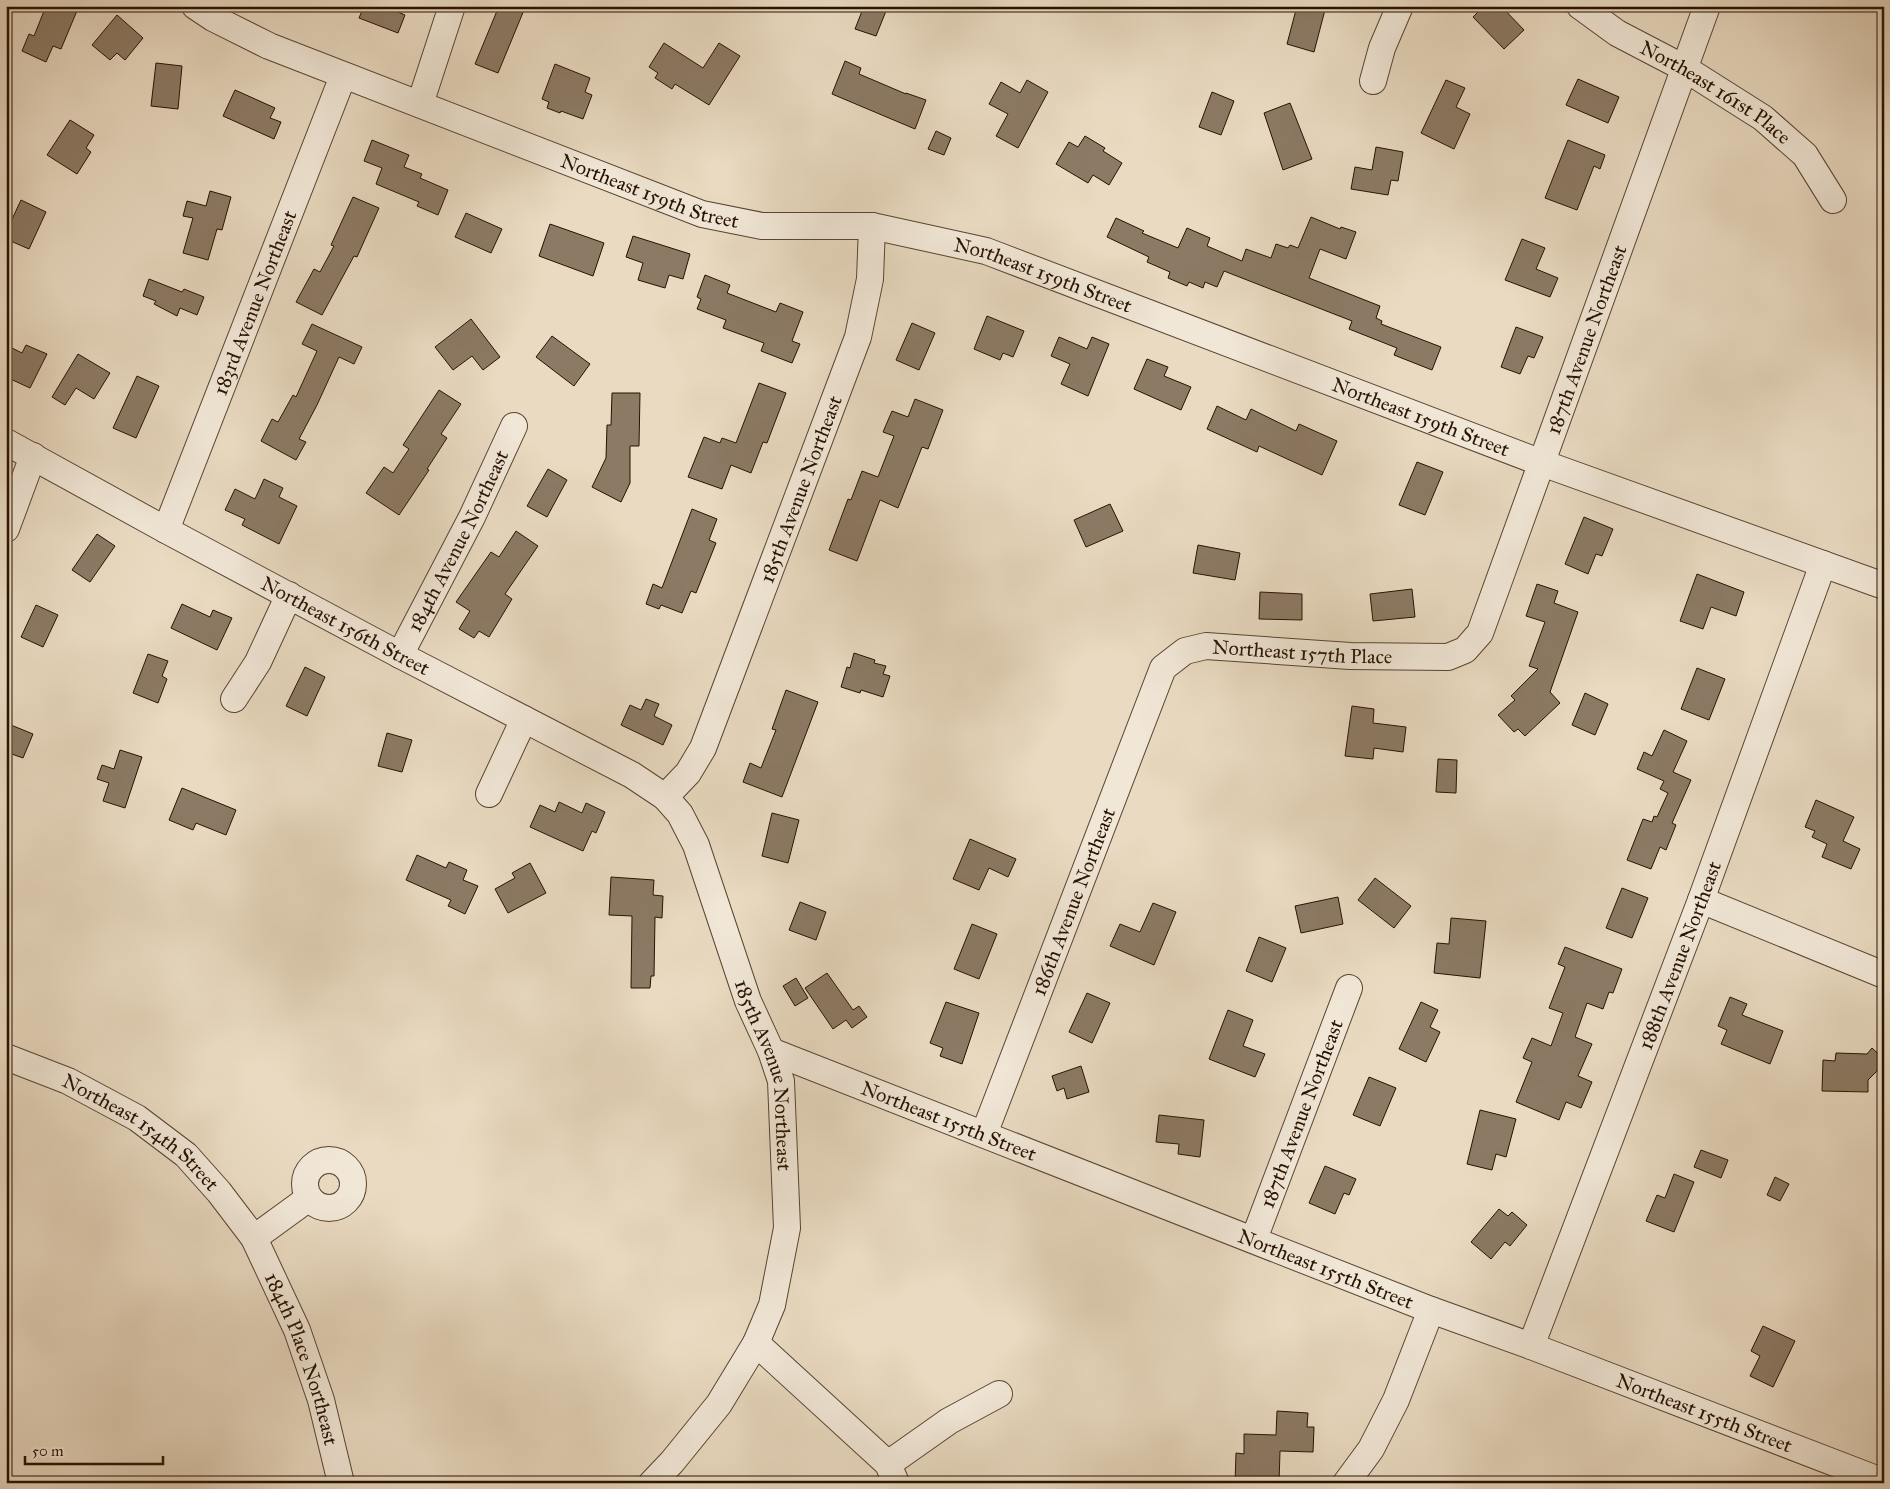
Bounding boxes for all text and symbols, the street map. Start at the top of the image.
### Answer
street label: Northeast 161st Place [1636,35,1796,149]
street label: Northeast 159th Street [557,148,741,233]
street label: 183rd Avenue Northeast [208,207,301,399]
street label: Northeast 159th Street [952,232,1136,318]
street label: 187th Avenue Northeast [1541,242,1632,438]
street label: Northeast 159th Street [1329,372,1513,462]
street label: 185th Avenue Northeast [754,392,847,586]
street label: 184th Avenue Northeast [402,446,513,636]
street label: Northeast 156th Street [257,571,434,680]
street label: Northeast 157th Place [1211,634,1392,668]
street label: 186th Avenue Northeast [1026,804,1120,999]
street label: 188th Avenue Northeast [1633,858,1726,1053]
street label: 185th Avenue Northeast [730,976,797,1171]
street label: 187th Avenue Northeast [1255,1016,1348,1211]
street label: Northeast 154th Street [58,1068,224,1196]
street label: Northeast 155th Street [858,1076,1040,1166]
street label: Northeast 155th Street [1235,1223,1417,1314]
street label: 184th Place Northeast [260,1269,343,1448]
street label: Northeast 155th Street [1613,1368,1796,1458]
scale bar [25,1434,162,1466]
text: 50 m [32,1442,64,1460]

